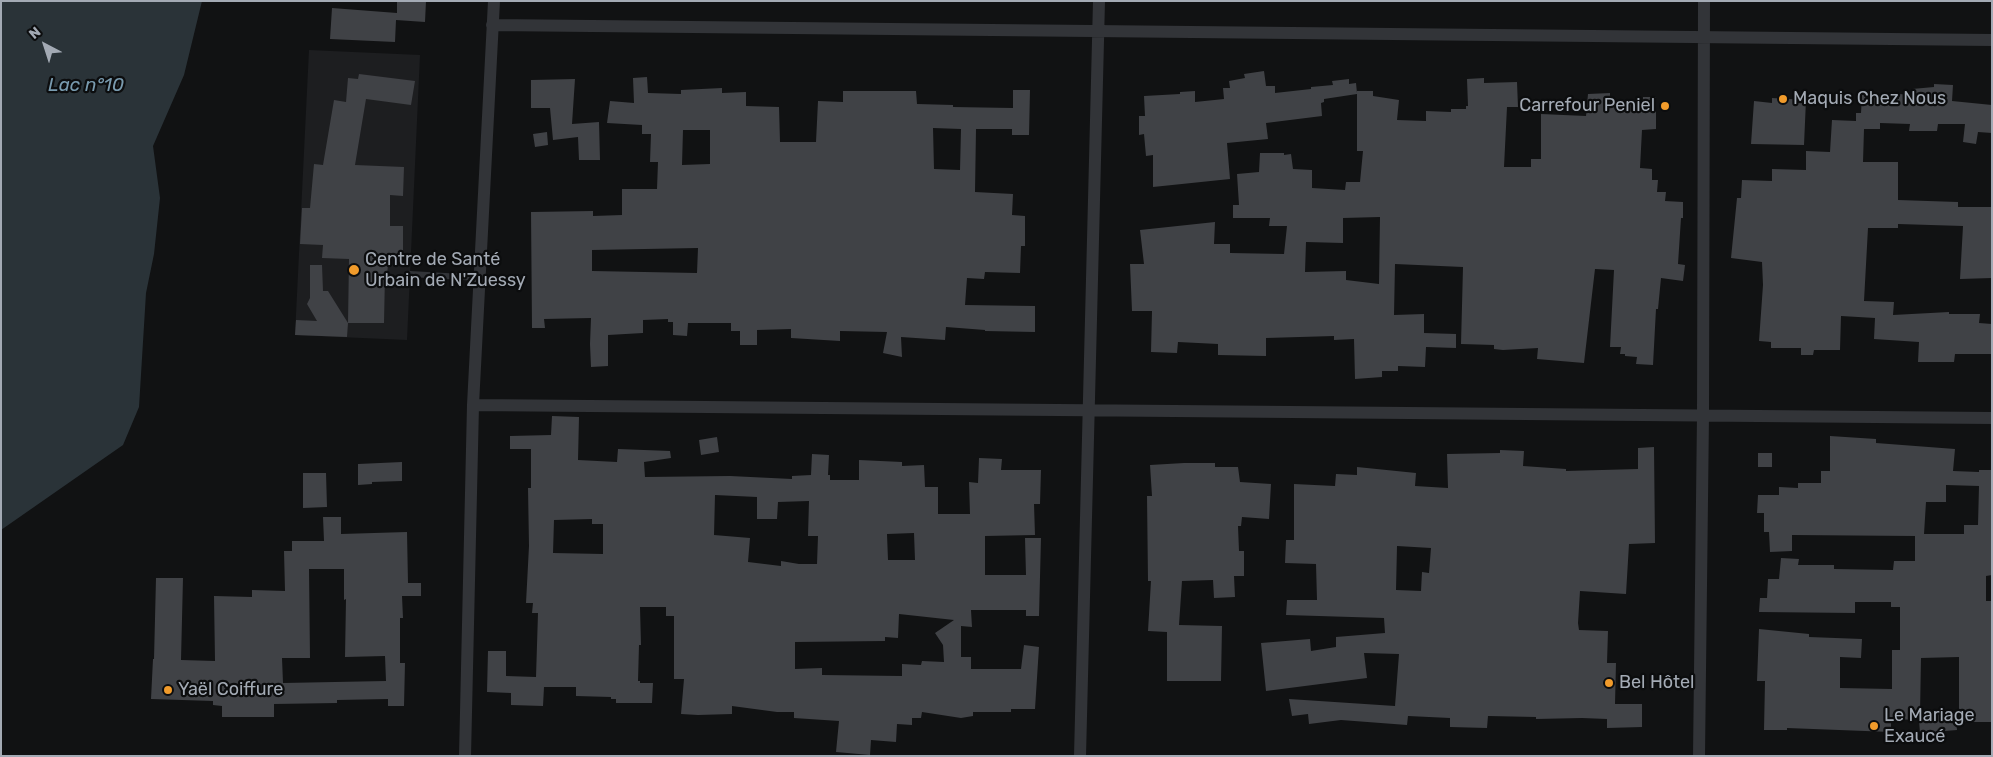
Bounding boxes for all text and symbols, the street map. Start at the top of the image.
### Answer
north arrow [20,20,70,70]
text: N [26,23,44,43]
water label: Lac n°10 [48,75,124,97]
place label: Maquis Chez Nous [1793,88,1946,110]
marker: Maquis Chez Nous [1777,93,1789,105]
place label: Carrefour Peniel [1519,95,1655,117]
marker: Carrefour Peniel [1659,100,1671,112]
place label: Centre de Santé Urbain de N'Zuessy [365,249,526,292]
marker: Centre de Santé Urbain de N'Zuessy [347,263,361,277]
place label: Bel Hôtel [1619,672,1694,694]
marker: Bel Hôtel [1603,677,1615,689]
place label: Yaël Coiffure [178,679,283,701]
marker: Yaël Coiffure [162,684,174,696]
place label: Le Mariage Exaucé [1884,705,1975,748]
marker: Le Mariage Exaucé [1868,720,1880,732]

